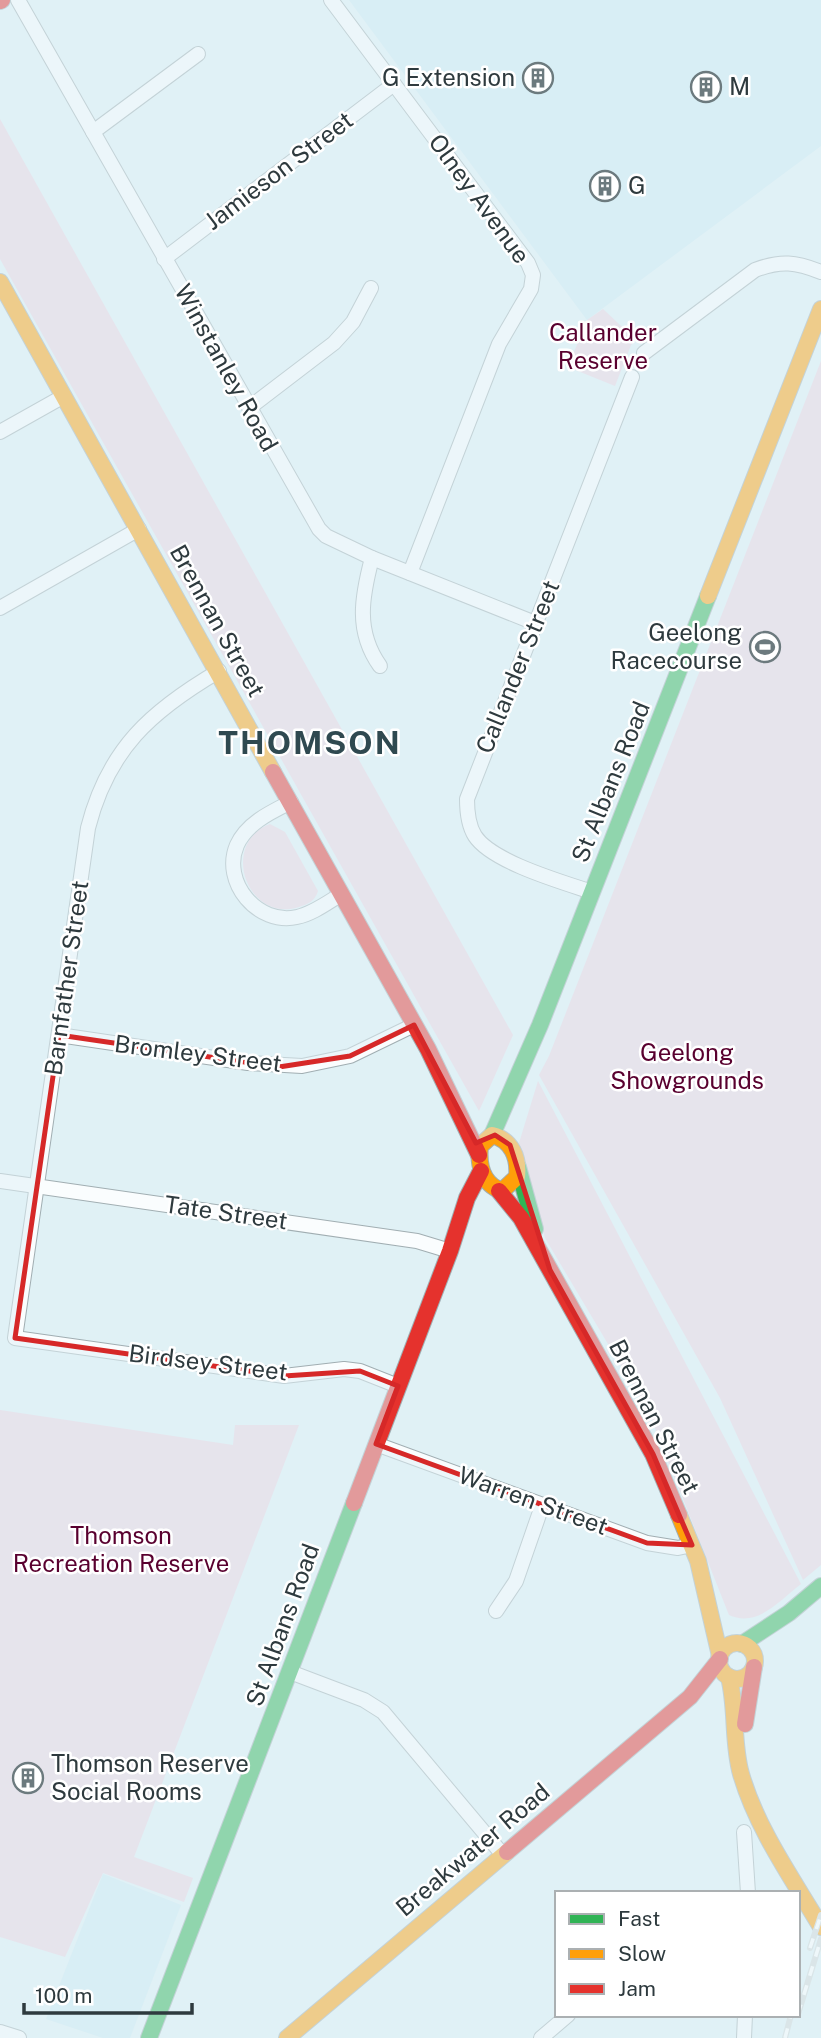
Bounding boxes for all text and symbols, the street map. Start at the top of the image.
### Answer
building icon: G Extension [521,61,555,95]
place label: G Extension [382,63,515,91]
building icon: M [689,70,723,104]
place label: M [729,72,750,100]
street label: Jamieson Street [199,105,358,235]
street label: Olney Avenue [424,128,536,268]
building icon: G [588,169,622,203]
place label: G [628,171,646,199]
street label: Winstanley Road [169,279,284,456]
park label: Callander Reserve [549,318,657,374]
street label: Brennan Street [165,540,271,701]
street label: Callander Street [470,576,565,757]
place label: Geelong Racecourse [611,618,742,674]
sports icon: Geelong Racecourse [748,630,782,664]
street label: St Albans Road [565,697,655,866]
district label: THOMSON [218,724,402,761]
street label: Barnfather Street [38,879,94,1077]
street label: Bromley Street [113,1029,283,1077]
park label: Geelong Showgrounds [610,1038,764,1094]
street label: Tate Street [163,1190,289,1235]
street label: Brennan Street [604,1335,706,1498]
street label: Birdsey Street [127,1338,289,1386]
street label: Warren Street [455,1460,612,1540]
park label: Thomson Recreation Reserve [13,1521,229,1577]
street label: St Albans Road [240,1540,324,1710]
place label: Thomson Reserve Social Rooms [51,1749,249,1805]
building icon: Thomson Reserve Social Rooms [11,1761,45,1795]
street label: Breakwater Road [390,1777,555,1922]
legend [555,1891,800,2017]
text: Fast [618,1906,660,1931]
text: Slow [618,1941,666,1966]
scale bar [24,1972,192,2016]
text: Jam [618,1976,656,2001]
text: 100 m [35,1983,92,2008]

